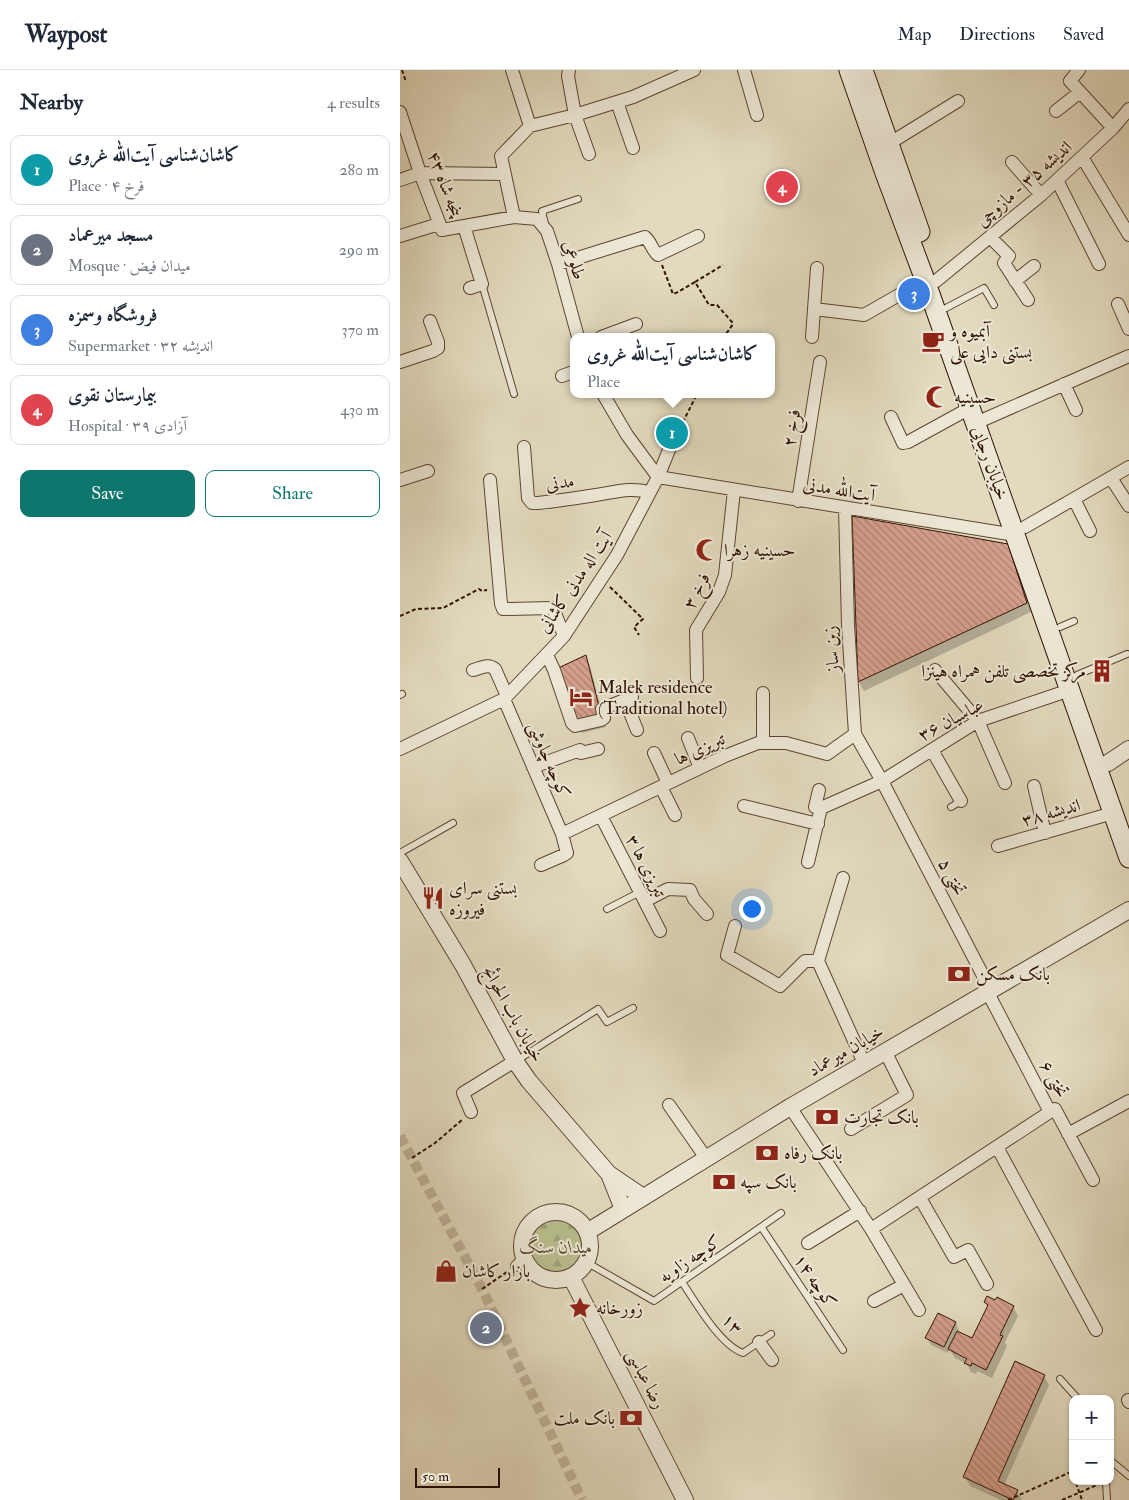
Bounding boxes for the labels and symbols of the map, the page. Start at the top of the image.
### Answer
street label: اندیشه ۳۵ - مازوچی [971,136,1077,232]
street label: پنجه شاه ۴۳ [422,148,468,221]
pin: 4 [766,168,798,206]
street label: طلوعی [557,238,591,282]
pin: 3 [898,275,930,313]
place label: آبمیوه و بستنی دایی علی [948,320,1032,365]
cafe icon: آبمیوه و بستنی دایی علی [920,328,946,354]
mosque icon: حسینیه [924,384,950,410]
place label: حسینیه [954,386,996,409]
street label: فرخ ۲ [778,408,810,449]
pin: 1 [656,414,688,452]
street label: خیابان رجایی [966,423,1014,503]
street label: مدنی [544,470,576,496]
street label: آیت‌الله مدنی [801,470,879,507]
street label: آیت اله مدنی کاشانی [532,525,619,637]
mosque icon: حسینیه زهرا [694,537,720,563]
place label: حسینیه زهرا [724,539,795,562]
street label: فرخ ۳ [678,569,719,615]
street label: زین ساز [819,625,845,675]
building icon: مرکز تخصصی تلفن همراه هینزا [1089,658,1115,684]
place label: مرکز تخصصی تلفن همراه هینزا [921,660,1086,684]
place label: Malek residence (Traditional hotel) [598,676,727,720]
hotel icon: Malek residence (Traditional hotel) [568,684,594,710]
street label: عباسیان ۳۶ [914,693,988,747]
street label: کوچه چاوشی [522,718,575,802]
street label: تبریزی ها [671,727,729,771]
street label: اندیشه ۳۸ [1019,794,1083,832]
street label: تبریزی ها ۳ [620,831,672,902]
street label: تختی ۵ [932,854,971,900]
place label: بستنی سرای فیروزه [449,877,517,921]
restaurant icon: بستنی سرای فیروزه [420,885,446,911]
your location [739,896,765,922]
bank icon: بانک مسکن [946,961,972,987]
street label: خیابان باب الحوائج [474,962,549,1068]
place label: بانک مسکن [976,963,1050,986]
street label: خیابان میرعماد [804,1020,888,1082]
street label: تختی ۶ [1033,1056,1074,1102]
bank icon: بانک تجارت [814,1104,840,1130]
place label: بانک تجارت [844,1106,919,1129]
bank icon: بانک رفاه [754,1140,780,1166]
place label: بانک رفاه [784,1142,842,1165]
bank icon: بانک سپه [711,1169,737,1195]
place label: بانک سپه [740,1171,797,1194]
street label: کوچه زاویه [654,1230,726,1289]
park label: میدان سنگ [520,1235,592,1259]
street label: کوچه ۱۴ [788,1249,841,1313]
shop icon: بازار کاشان [433,1258,459,1284]
place label: بازار کاشان [462,1260,530,1283]
place icon: زورخانه [567,1295,593,1321]
place label: زورخانه [596,1297,643,1320]
pin: 2 [470,1309,502,1347]
street label: ۱۳ [716,1309,748,1339]
street label: رضا عباسی [620,1345,671,1413]
bank icon: بانک ملت [618,1405,644,1431]
place label: بانک ملت [553,1407,615,1430]
scale bar [415,1465,500,1488]

